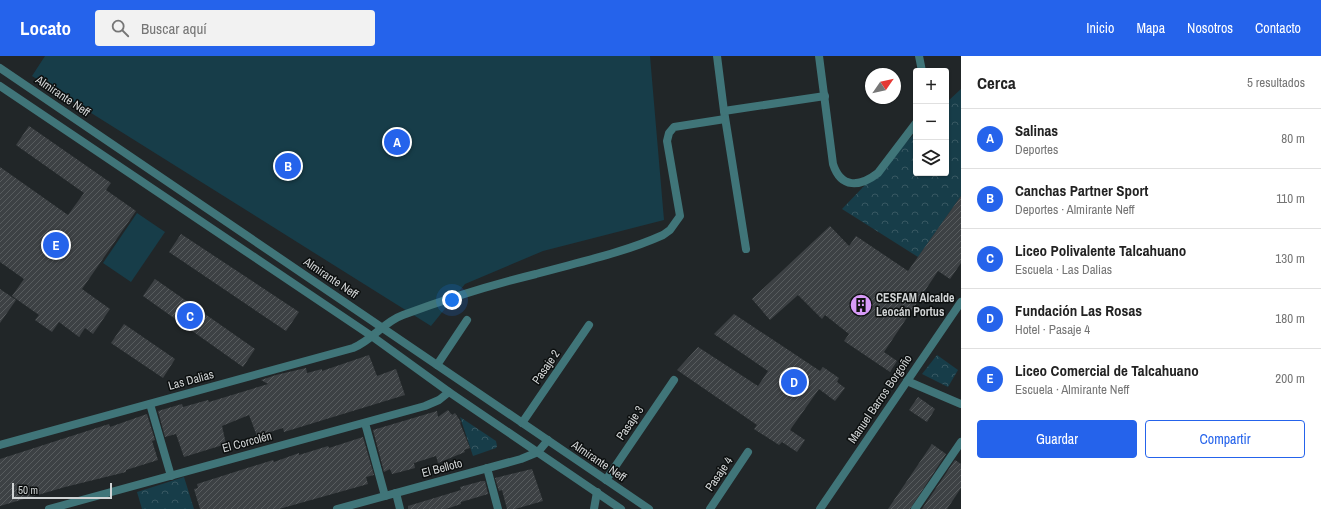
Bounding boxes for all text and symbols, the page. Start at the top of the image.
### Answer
search box [95,10,375,46]
text: Locato [20,15,71,41]
icon: search [109,17,131,39]
text: Buscar aquí [141,18,207,39]
text: Inicio [1086,19,1114,37]
text: Mapa [1136,19,1165,37]
text: Nosotros [1187,19,1233,37]
text: Contacto [1255,19,1301,37]
north arrow [865,68,901,104]
map controls [913,68,949,176]
button: + [913,68,949,104]
street label: Almirante Neff [32,71,94,121]
text: Cerca [977,71,1016,94]
text: 5 resultados [1247,74,1305,91]
button: − [913,104,949,140]
text: Salinas [1015,120,1058,141]
pin: A [384,127,410,157]
text: A [986,130,994,147]
text: 80 m [1281,130,1305,147]
button: layers [913,140,949,176]
text: Deportes [1015,141,1058,158]
pin: B [275,151,301,181]
text: Canchas Partner Sport [1015,180,1148,201]
text: B [986,190,994,207]
text: 110 m [1276,190,1305,207]
text: Deportes · Almirante Neff [1015,201,1135,218]
pin: E [43,230,69,260]
text: Liceo Polivalente Talcahuano [1015,240,1186,261]
text: C [986,250,994,267]
text: 130 m [1275,250,1305,267]
street label: Almirante Neff [300,253,362,303]
text: Escuela · Las Dalias [1015,261,1112,278]
your location [442,290,462,310]
place label: CESFAM Alcalde Leocán Portus [876,290,955,320]
building icon: CESFAM Alcalde Leocán Portus [848,292,874,318]
text: Fundación Las Rosas [1015,300,1142,321]
pin: C [177,301,203,331]
text: D [986,310,994,327]
text: 180 m [1275,310,1305,327]
text: Hotel · Pasaje 4 [1015,321,1090,338]
street label: Pasaje 2 [528,347,564,387]
street label: Manuel Barros Borgoño [844,351,916,447]
text: Liceo Comercial de Talcahuano [1015,360,1199,381]
street label: Las Dalias [166,366,216,394]
pin: D [781,367,807,397]
text: E [986,370,994,387]
text: 200 m [1275,370,1305,387]
text: Escuela · Almirante Neff [1015,381,1129,398]
street label: Pasaje 3 [613,403,647,443]
button: Guardar [977,420,1137,458]
button: Compartir [1145,420,1305,458]
street label: El Corcolén [220,428,274,456]
street label: Almirante Neff [568,436,630,486]
street label: Pasaje 4 [702,453,737,494]
street label: El Belloto [420,455,464,481]
scale bar [12,481,112,500]
text: 50 m [18,483,38,497]

